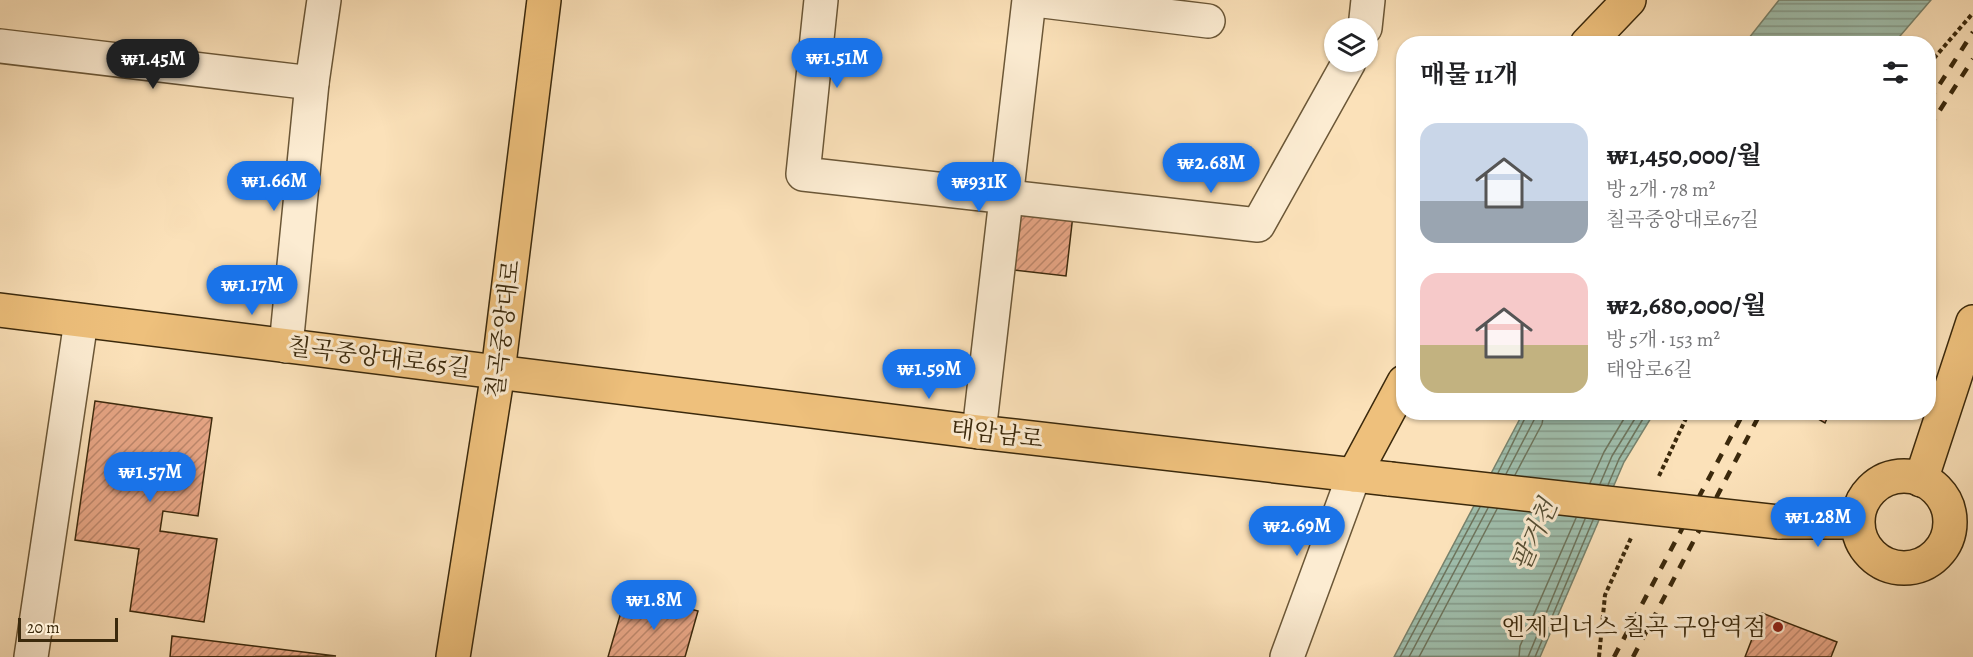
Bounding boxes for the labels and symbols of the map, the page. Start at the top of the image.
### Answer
pin: ₩1.51M [788,38,886,89]
pin: ₩1.45M [104,39,202,90]
pin: ₩2.68M [1162,143,1260,194]
pin: ₩1.66M [225,161,323,212]
pin: ₩931K [937,162,1021,213]
street label: 칠곡중앙대로 [479,258,527,400]
pin: ₩1.17M [203,265,301,316]
street label: 칠곡중앙대로65길 [286,330,472,384]
pin: ₩1.59M [880,349,978,400]
street label: 태암남로 [949,412,1045,456]
pin: ₩1.57M [101,452,199,503]
water label: 팔거천 [1503,492,1567,577]
pin: ₩1.28M [1769,497,1867,548]
pin: ₩2.69M [1248,506,1346,557]
pin: ₩1.8M [612,580,696,631]
place label: 엔제리너스 칠곡 구암역점 [1501,611,1766,643]
scale bar [18,615,118,642]
marker: 엔제리너스 칠곡 구암역점 [1771,620,1785,634]

